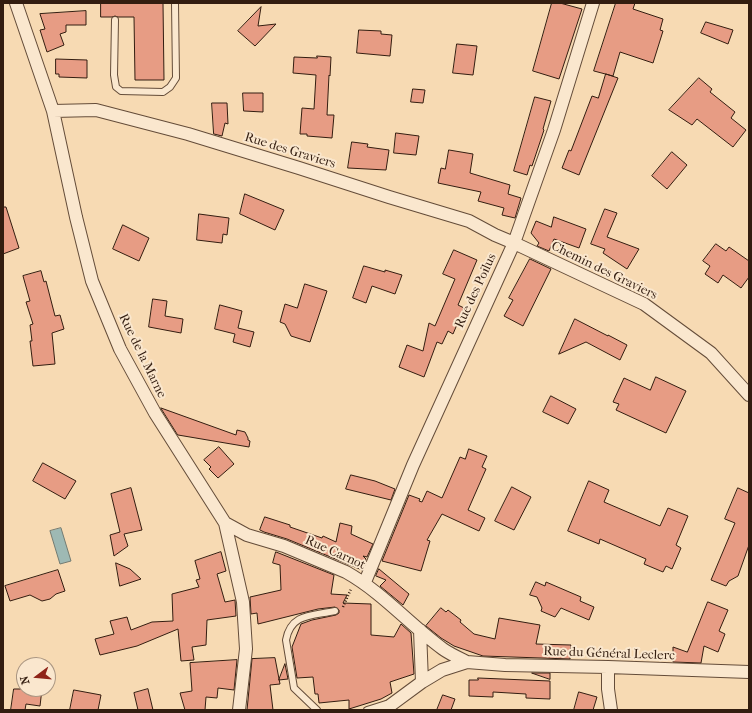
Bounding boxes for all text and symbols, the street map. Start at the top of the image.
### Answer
street label: Rue des Graviers [243,130,337,172]
street label: Chemin des Graviers [548,239,660,303]
street label: Rue des Poilus [452,251,500,331]
street label: Rue de la Marne [115,311,169,401]
street label: Rue Carnot [302,533,368,573]
street label: Rue du Général Leclerc [543,644,675,664]
north arrow [16,657,56,697]
text: N [18,674,32,686]

